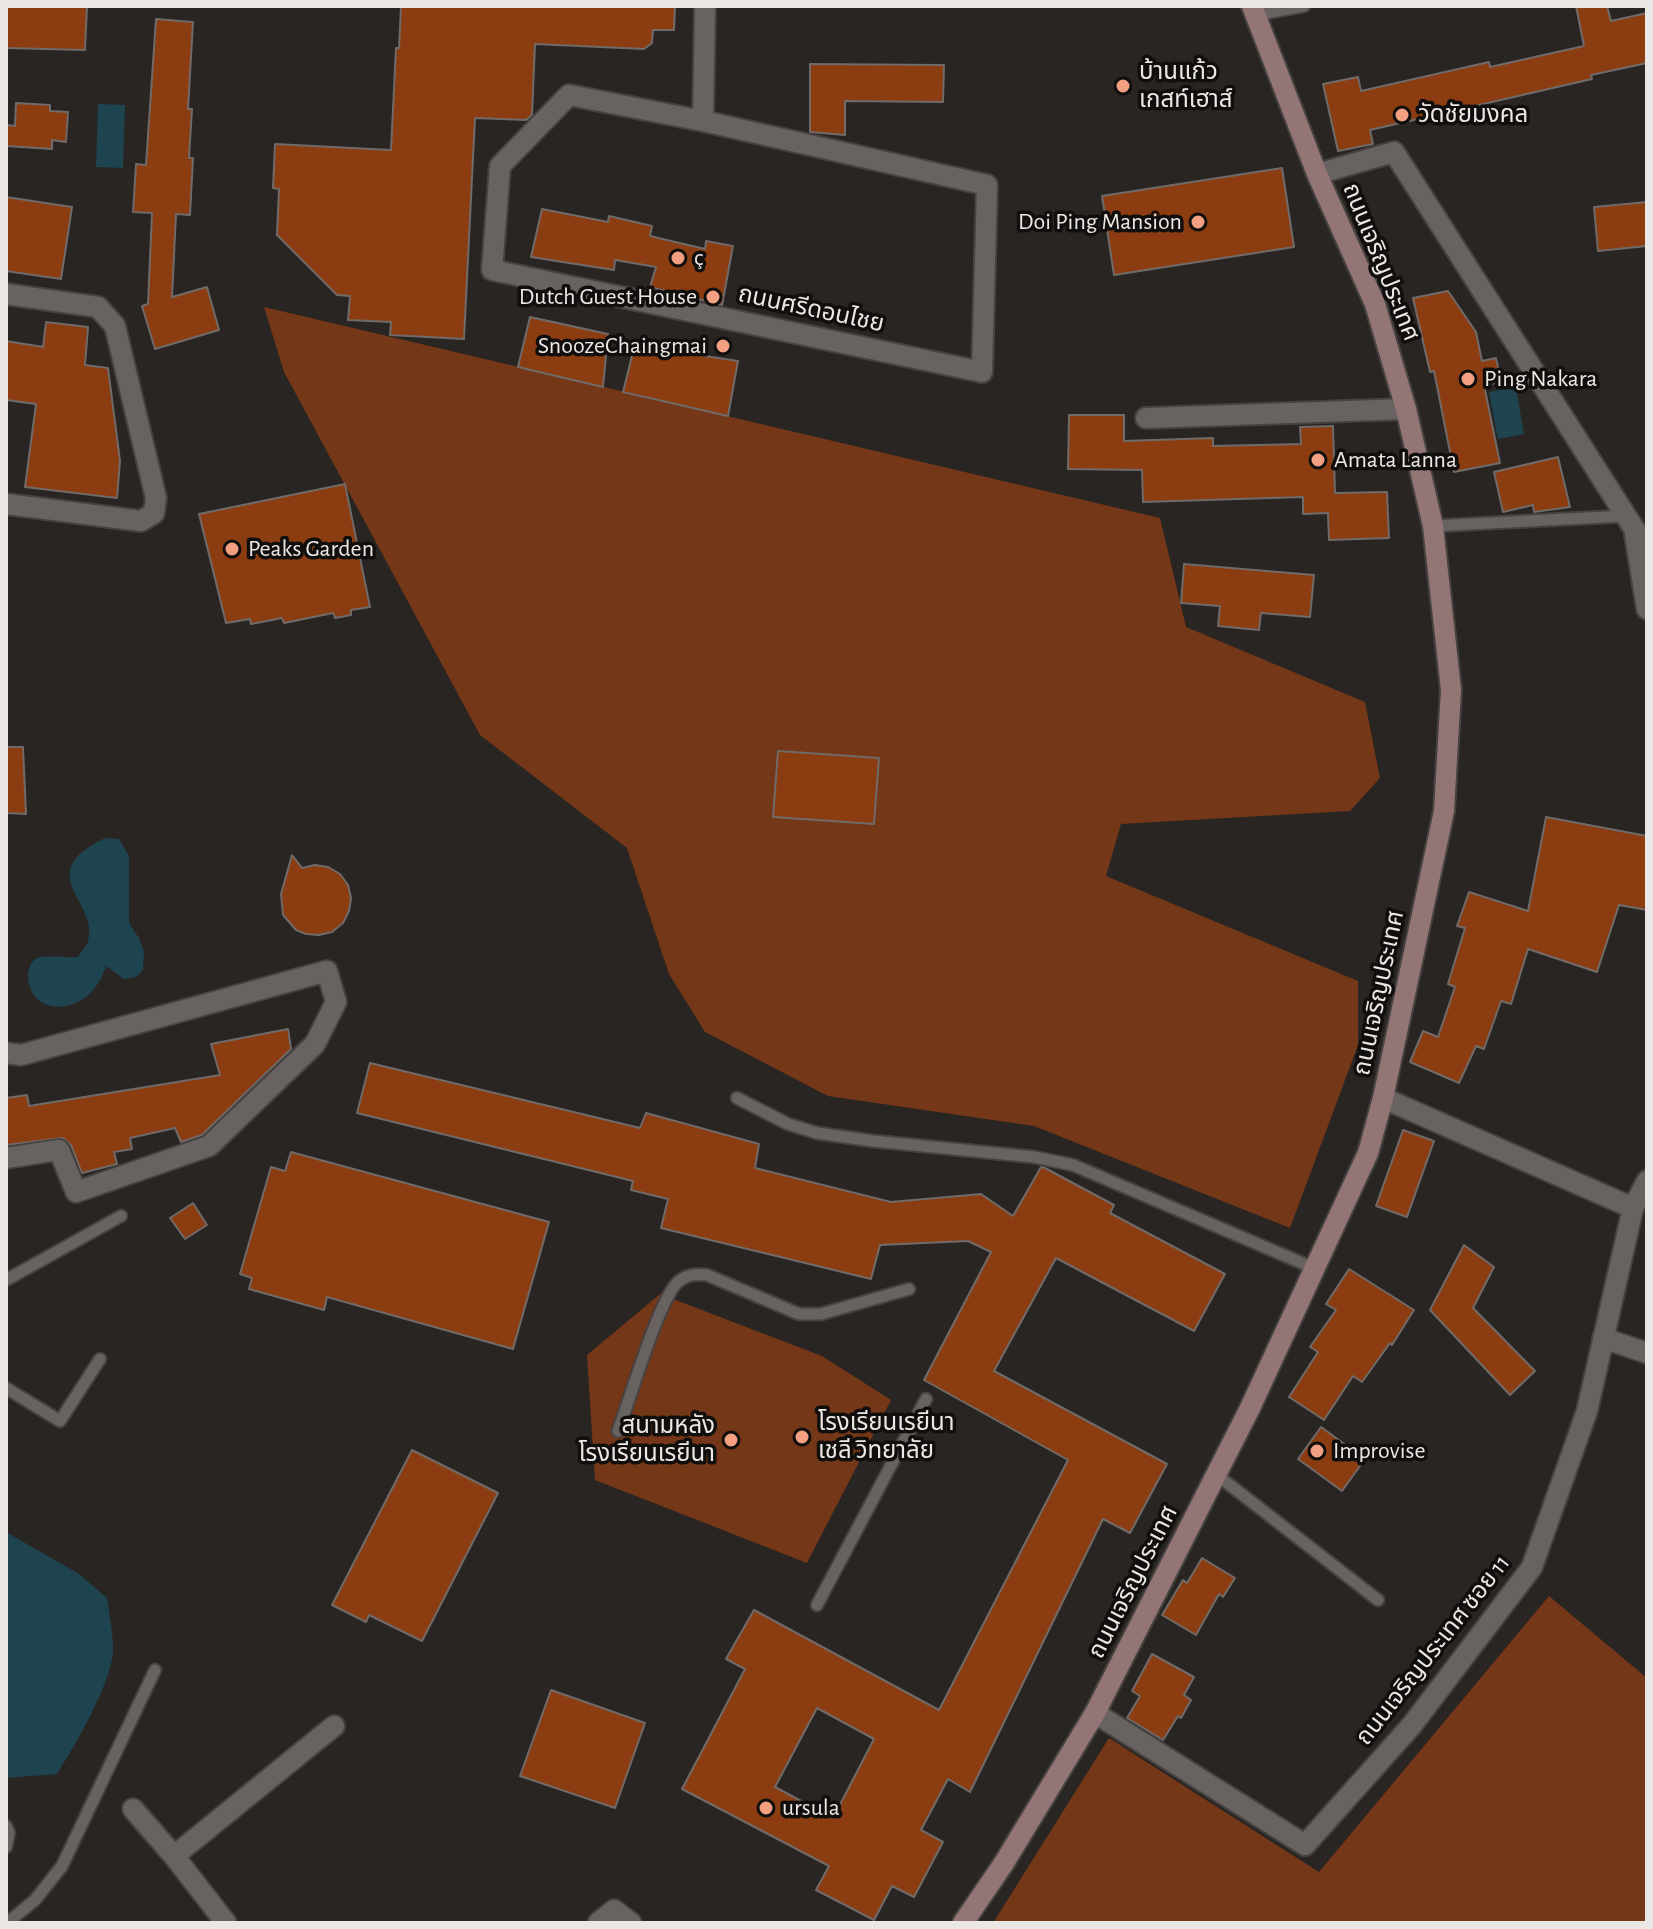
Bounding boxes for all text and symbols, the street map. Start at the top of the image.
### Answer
place label: บ้านแก้ว เกสท์เฮาส์ [1139,58,1233,114]
marker: บ้านแก้ว เกสท์เฮาส์ [1114,77,1132,95]
place label: วัดชัยมงคล [1418,101,1528,129]
marker: วัดชัยมงคล [1393,106,1411,124]
street label: ถนนเจริญประเทศ [1336,179,1426,345]
place label: Doi Ping Mansion [1018,208,1182,236]
marker: Doi Ping Mansion [1189,213,1207,231]
place label: ç [694,244,703,272]
marker: ç [669,249,687,267]
street label: ถนนศรีดอนไชย [735,279,887,339]
place label: Dutch Guest House [519,283,697,311]
marker: Dutch Guest House [704,288,722,306]
place label: SnoozeChaingmai [538,332,707,360]
marker: SnoozeChaingmai [714,337,732,355]
place label: Ping Nakara [1484,365,1597,393]
marker: Ping Nakara [1459,370,1477,388]
place label: Amata Lanna [1334,446,1457,474]
marker: Amata Lanna [1309,451,1327,469]
place label: Peaks Garden [248,535,374,563]
marker: Peaks Garden [223,540,241,558]
street label: ถนนเจริญประเทศ [1347,908,1411,1078]
place label: โรงเรียนเรยีนา เชลี วิทยาลัย [818,1409,955,1465]
place label: สนามหลัง โรงเรียนเรยีนา [578,1412,715,1468]
marker: โรงเรียนเรยีนา เชลี วิทยาลัย [793,1428,811,1446]
marker: สนามหลัง โรงเรียนเรยีนา [722,1431,740,1449]
place label: Improvise [1333,1437,1425,1465]
marker: Improvise [1308,1442,1326,1460]
street label: ถนนเจริญประเทศ [1082,1501,1184,1663]
street label: ถนนเจริญประเทศ ซอย 11 [1350,1549,1516,1751]
place label: ursula [782,1794,840,1822]
marker: ursula [757,1799,775,1817]

